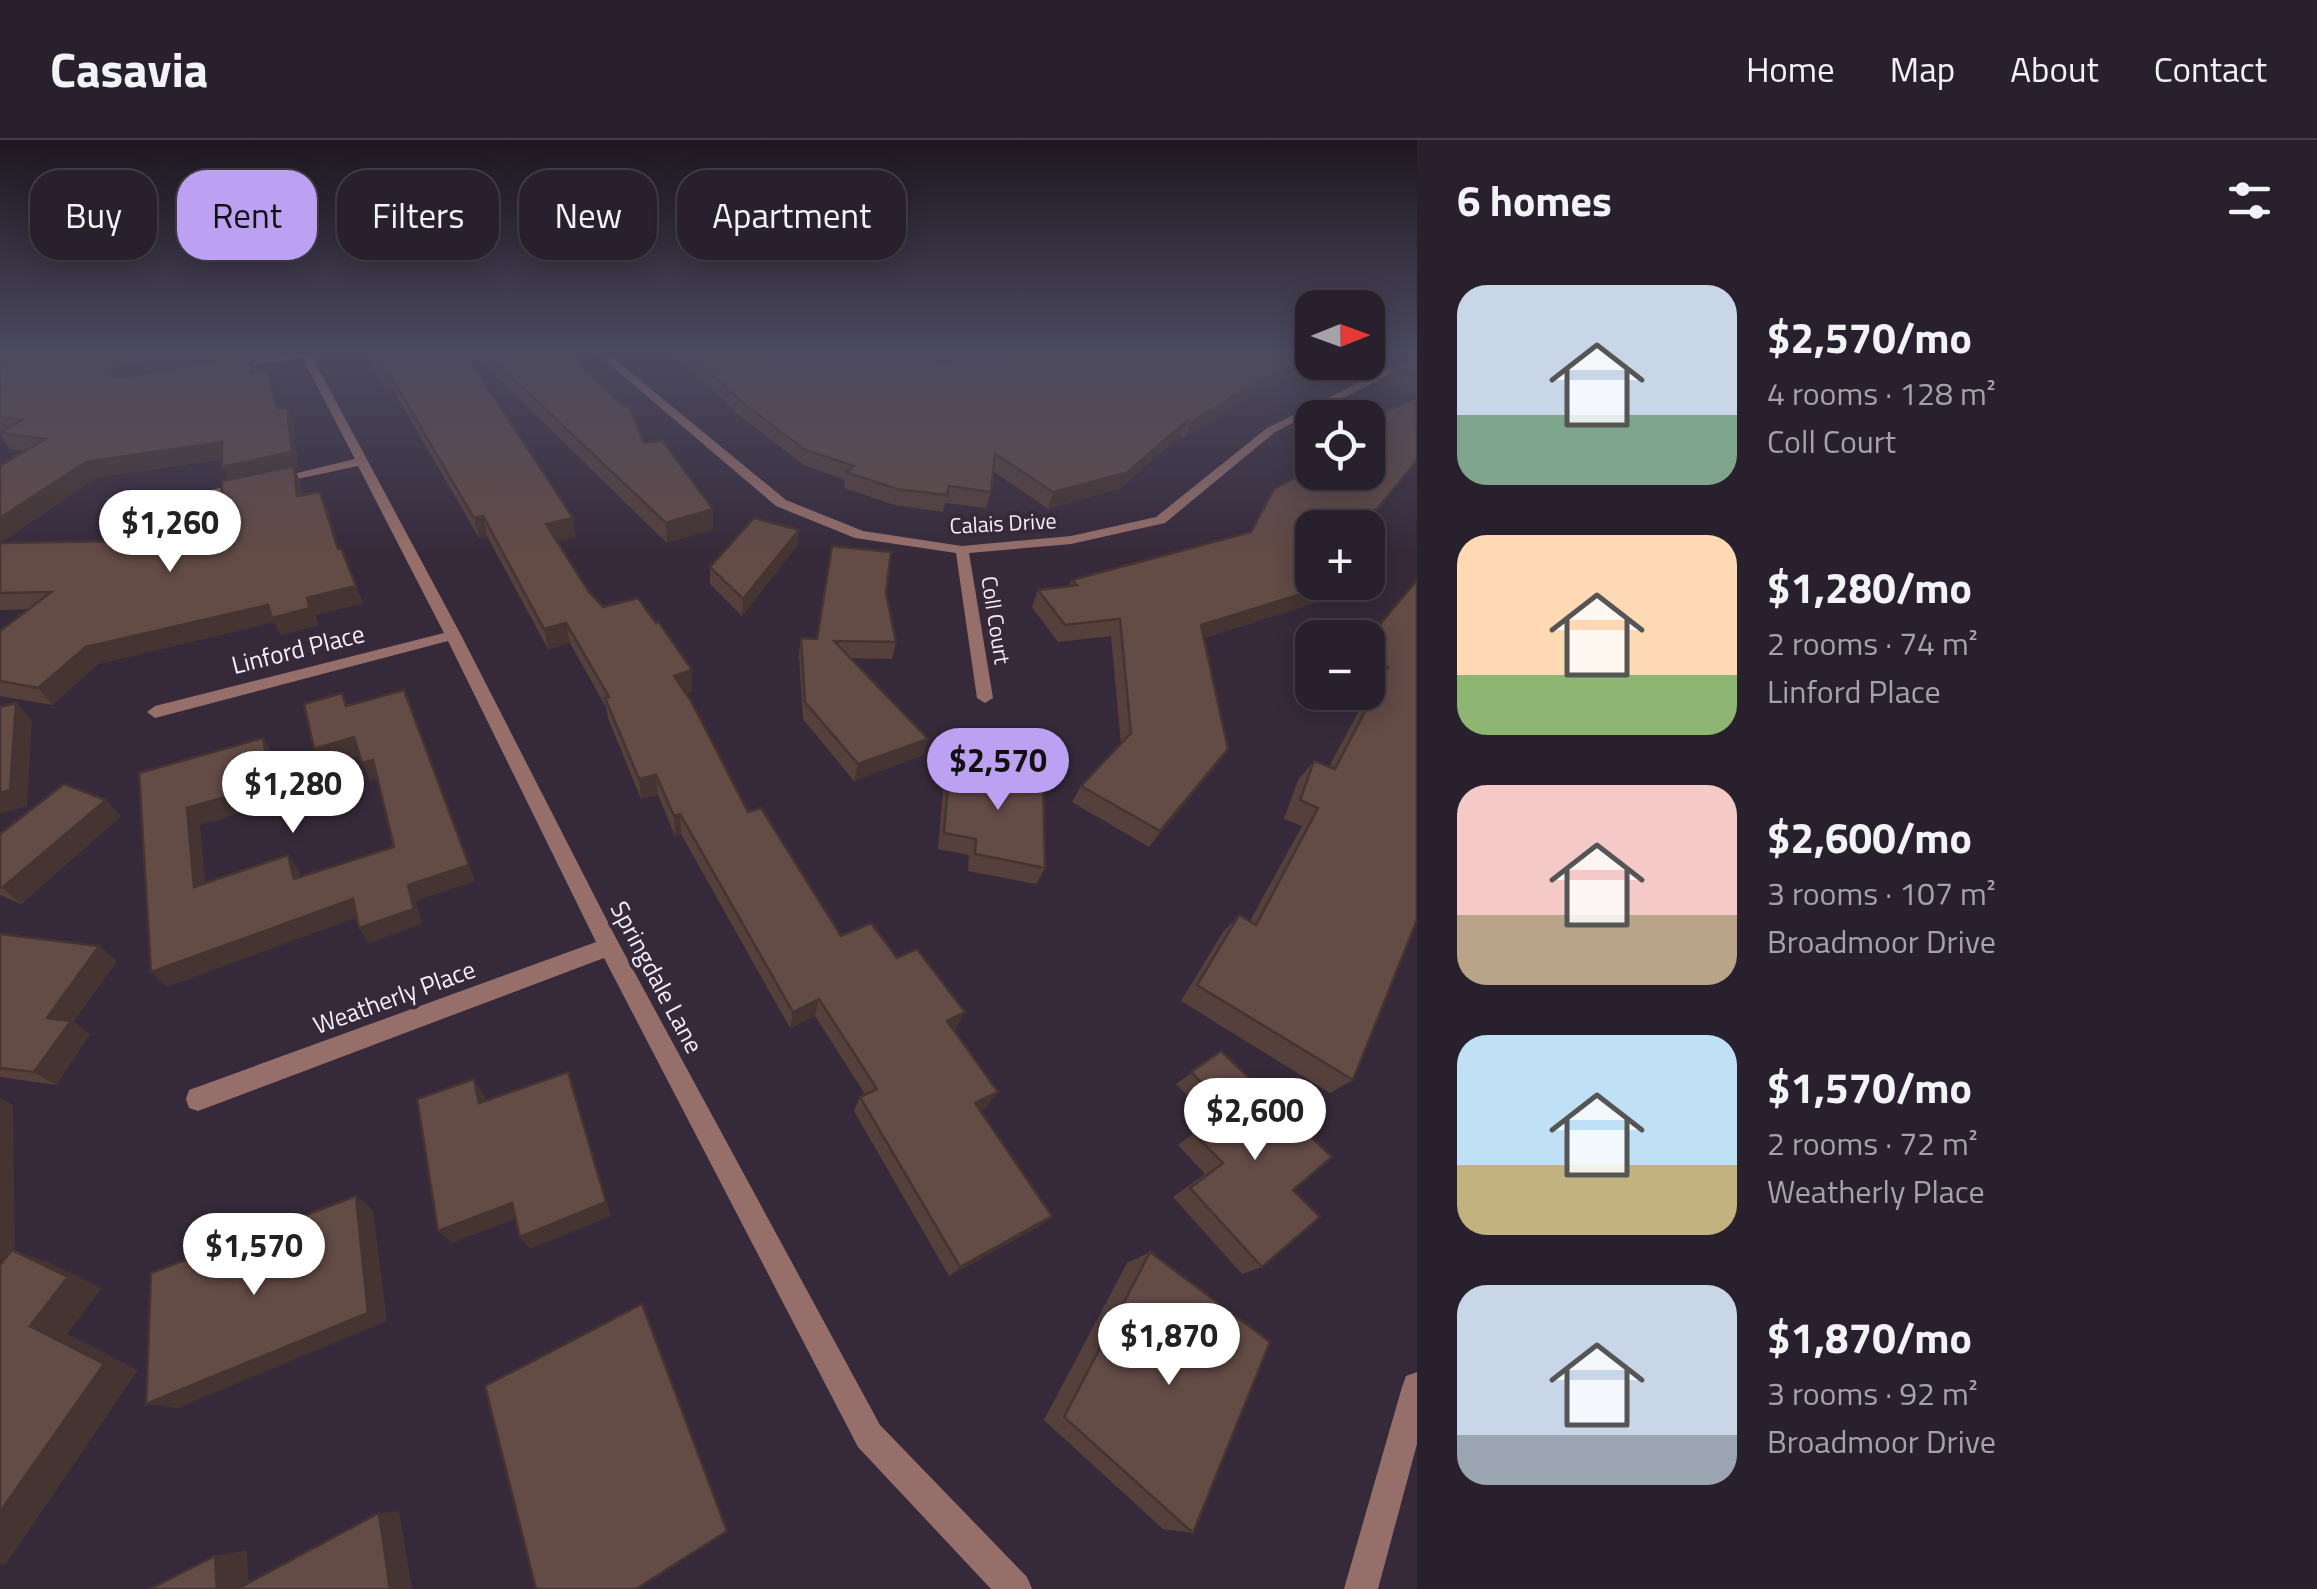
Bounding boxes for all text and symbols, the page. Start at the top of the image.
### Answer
text: Casavia [50,33,208,106]
text: Home [1746,42,1835,96]
text: Map [1890,42,1955,96]
text: About [2010,42,2099,96]
text: Contact [2154,42,2267,96]
text: 6 homes [1457,168,1612,232]
chip: Buy [30,170,157,260]
chip: Rent [177,170,317,260]
chip: Filters [337,170,499,260]
chip: New [519,170,657,260]
chip: Apartment [677,170,906,260]
icon: filters [2222,173,2277,228]
north arrow [1295,290,1385,380]
map controls [1295,290,1385,710]
text: $2,570/mo [1767,305,1972,369]
icon: home [1537,325,1657,445]
text: 4 rooms · 128 m² [1767,369,1996,417]
button: locate [1295,400,1385,490]
text: Coll Court [1767,417,1896,465]
pin: $1,260 [89,490,251,575]
text: $1,260 [121,498,219,546]
street label: Calais Drive [949,503,1057,543]
button: + [1295,510,1385,600]
text: $1,280/mo [1767,555,1972,619]
street label: Coll Court [972,574,1020,667]
icon: home [1537,575,1657,695]
street label: Linford Place [228,614,368,684]
text: 2 rooms · 74 m² [1767,619,1978,667]
button: − [1295,620,1385,710]
text: Linford Place [1767,667,1941,715]
pin: $2,570 [917,728,1079,813]
text: $2,570 [949,736,1047,784]
pin: $1,280 [212,751,374,836]
text: $1,280 [244,759,342,807]
text: $2,600/mo [1767,805,1972,869]
icon: home [1537,825,1657,945]
text: 3 rooms · 107 m² [1767,869,1996,917]
street label: Springdale Lane [601,894,713,1060]
text: Broadmoor Drive [1767,917,1996,965]
street label: Weatherly Place [308,950,480,1044]
text: $1,570/mo [1767,1055,1972,1119]
icon: home [1537,1075,1657,1195]
pin: $2,600 [1174,1078,1336,1163]
text: $2,600 [1206,1086,1304,1134]
text: 2 rooms · 72 m² [1767,1119,1978,1167]
text: Weatherly Place [1767,1167,1985,1215]
pin: $1,570 [173,1213,335,1298]
text: $1,570 [205,1221,303,1269]
pin: $1,870 [1088,1303,1250,1388]
text: $1,870/mo [1767,1305,1972,1369]
text: $1,870 [1120,1311,1218,1359]
icon: home [1537,1325,1657,1445]
text: 3 rooms · 92 m² [1767,1369,1978,1417]
text: Broadmoor Drive [1767,1417,1996,1465]

